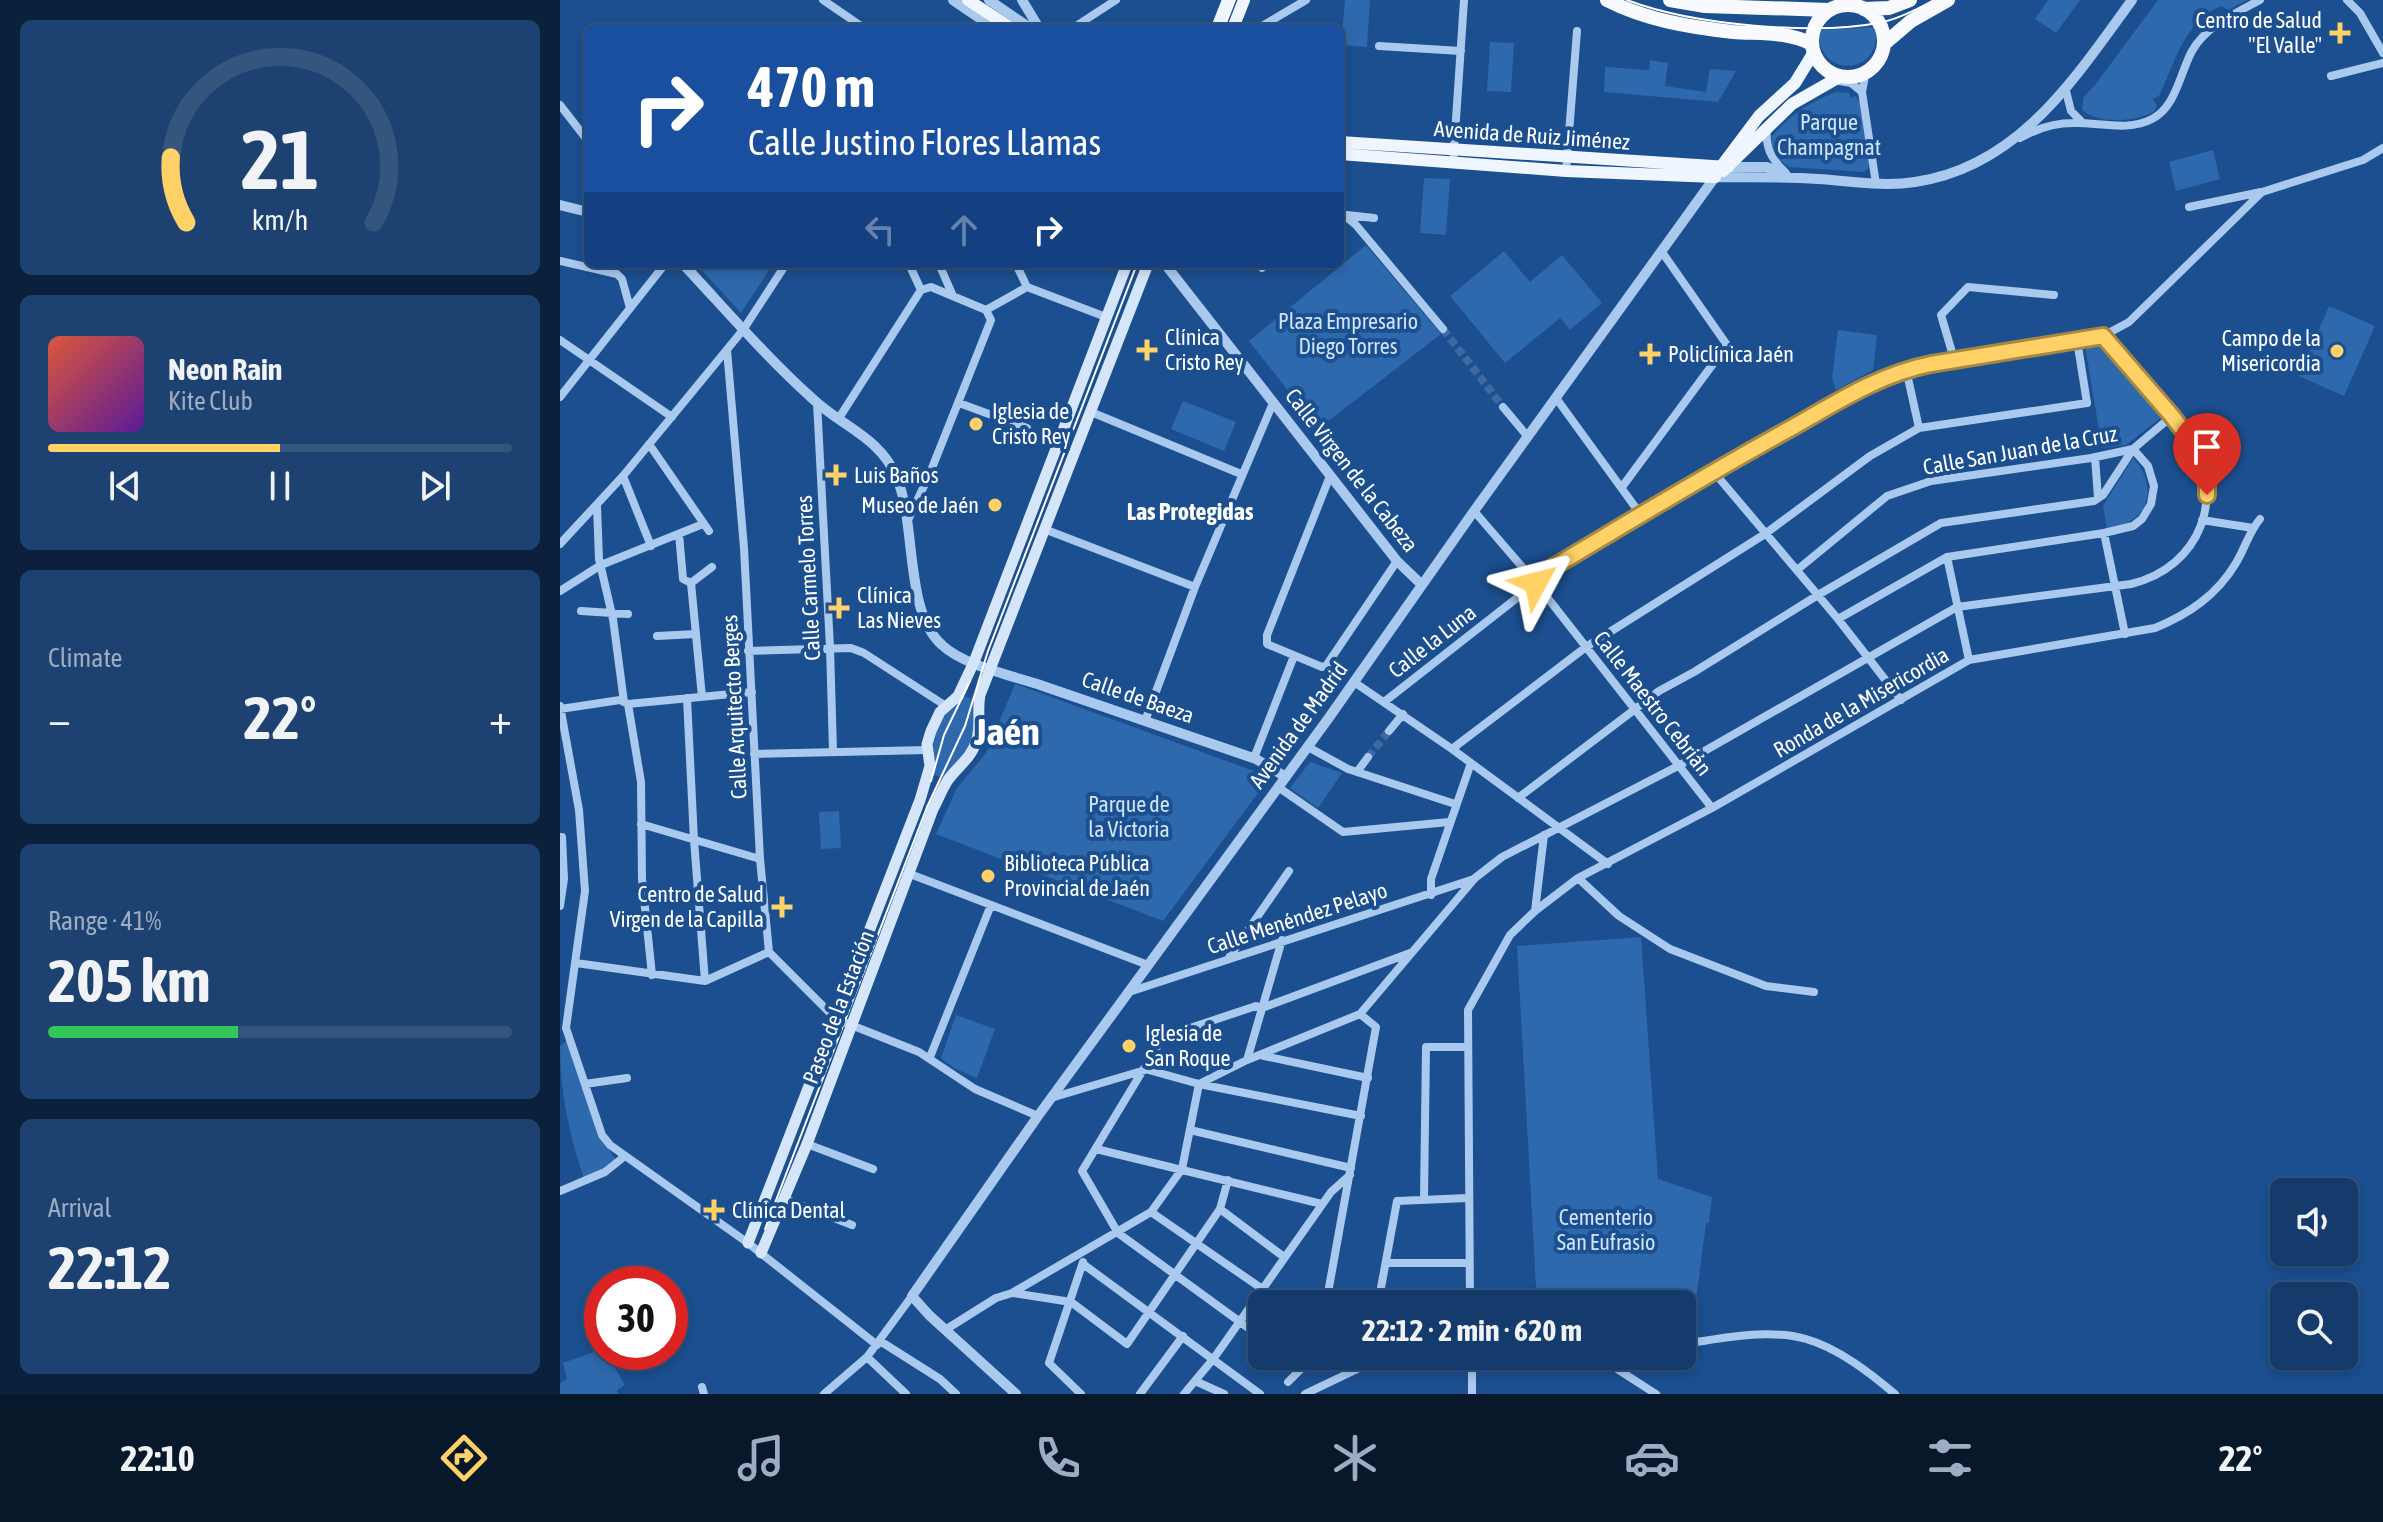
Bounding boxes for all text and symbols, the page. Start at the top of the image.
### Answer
place label: Centro de Salud "El Valle" [2195,7,2322,58]
marker: Centro de Salud "El Valle" [2329,22,2351,44]
text: 470 m [748,55,875,119]
icon: right [616,56,720,160]
park label: Parque Champagnat [1777,109,1881,160]
text: 21 [241,111,319,207]
street label: Avenida de Ruiz Jiménez [1433,115,1631,155]
text: Calle Justino Flores Llamas [748,121,1101,163]
text: km/h [252,204,308,237]
icon: left [858,208,902,252]
icon: ahead [942,208,986,252]
icon: right [1026,208,1070,252]
park label: Plaza Empresario Diego Torres [1278,308,1418,359]
place label: Clínica Cristo Rey [1165,324,1244,375]
place label: Campo de la Misericordia [2221,325,2321,376]
marker: Clínica Cristo Rey [1136,339,1158,361]
place label: Policlínica Jaén [1668,341,1794,367]
marker: Campo de la Misericordia [2328,342,2346,360]
marker: Policlínica Jaén [1639,343,1661,365]
text: Neon Rain [168,352,282,386]
street label: Calle Virgen de la Cabeza [1280,383,1424,557]
text: Kite Club [168,386,253,416]
place label: Iglesia de Cristo Rey [992,398,1071,449]
pin [2173,413,2241,495]
marker: Iglesia de Cristo Rey [967,415,985,433]
street label: Calle San Juan de la Cruz [1921,420,2119,480]
icon: arrive [2185,425,2229,469]
place label: Luis Baños [854,462,939,488]
icon: previous [103,464,147,508]
icon: pause [258,464,302,508]
icon: next [413,464,457,508]
marker: Luis Baños [825,464,847,486]
place label: Museo de Jaén [861,492,979,518]
street label: Calle Carmelo Torres [791,495,825,661]
marker: Museo de Jaén [986,496,1004,514]
district label: Las Protegidas [1127,498,1254,525]
position arrow [1494,541,1578,625]
place label: Clínica Las Nieves [857,582,941,633]
marker: Clínica Las Nieves [828,597,850,619]
street label: Calle la Luna [1383,599,1481,683]
street label: Calle Arquitecto Berges [716,614,752,800]
street label: Calle Maestro Cebrián [1589,626,1717,780]
street label: Ronda de la Misericordia [1769,641,1953,763]
text: Climate [48,643,122,673]
street label: Avenida de Madrid [1243,657,1353,793]
street label: Calle de Baeza [1079,666,1197,728]
text: 22° [244,683,316,752]
text: − [48,693,71,743]
text: + [489,693,512,743]
district label: Jaén [973,710,1040,753]
park label: Parque de la Victoria [1088,791,1170,842]
place label: Biblioteca Pública Provincial de Jaén [1004,850,1150,901]
marker: Biblioteca Pública Provincial de Jaén [979,867,997,885]
street label: Calle Menéndez Pelayo [1204,877,1390,959]
place label: Centro de Salud Virgen de la Capilla [610,881,764,932]
marker: Centro de Salud Virgen de la Capilla [771,896,793,918]
text: Range · 41% [48,906,161,936]
street label: Paseo de la Estación [797,927,879,1087]
text: 205 km [48,946,210,1015]
place label: Iglesia de San Roque [1145,1020,1231,1071]
marker: Iglesia de San Roque [1120,1037,1138,1055]
map controls [2270,1178,2358,1370]
button: sound [2270,1178,2358,1266]
text: Arrival [48,1193,112,1223]
place label: Clínica Dental [732,1197,845,1223]
marker: Clínica Dental [703,1199,725,1221]
park label: Cementerio San Eufrasio [1557,1204,1655,1255]
text: 22:12 [48,1233,171,1302]
speed limit sign: 30 [584,1266,688,1370]
button: search [2270,1282,2358,1370]
text: 22:12 · 2 min · 620 m [1362,1313,1582,1347]
icon: directions [436,1430,492,1486]
icon: music [733,1430,789,1486]
icon: phone [1030,1430,1086,1486]
icon: climate [1327,1430,1383,1486]
icon: car [1624,1430,1680,1486]
icon: filters [1922,1430,1978,1486]
text: 22:10 [121,1437,195,1479]
text: 22° [2219,1437,2262,1479]

